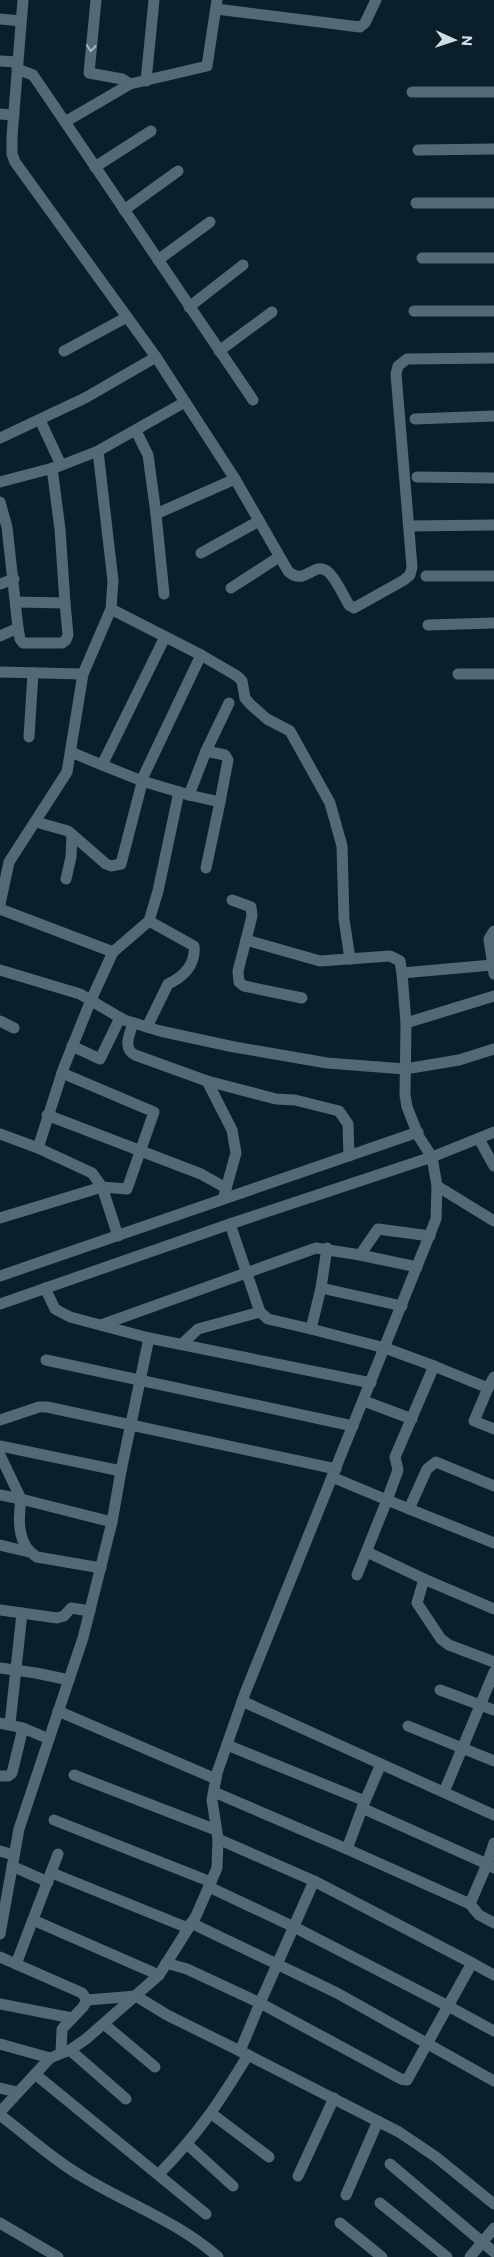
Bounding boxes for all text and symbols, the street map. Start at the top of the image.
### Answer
north arrow [429,15,479,65]
text: N [459,35,476,46]
one-way arrow [86,45,97,53]

